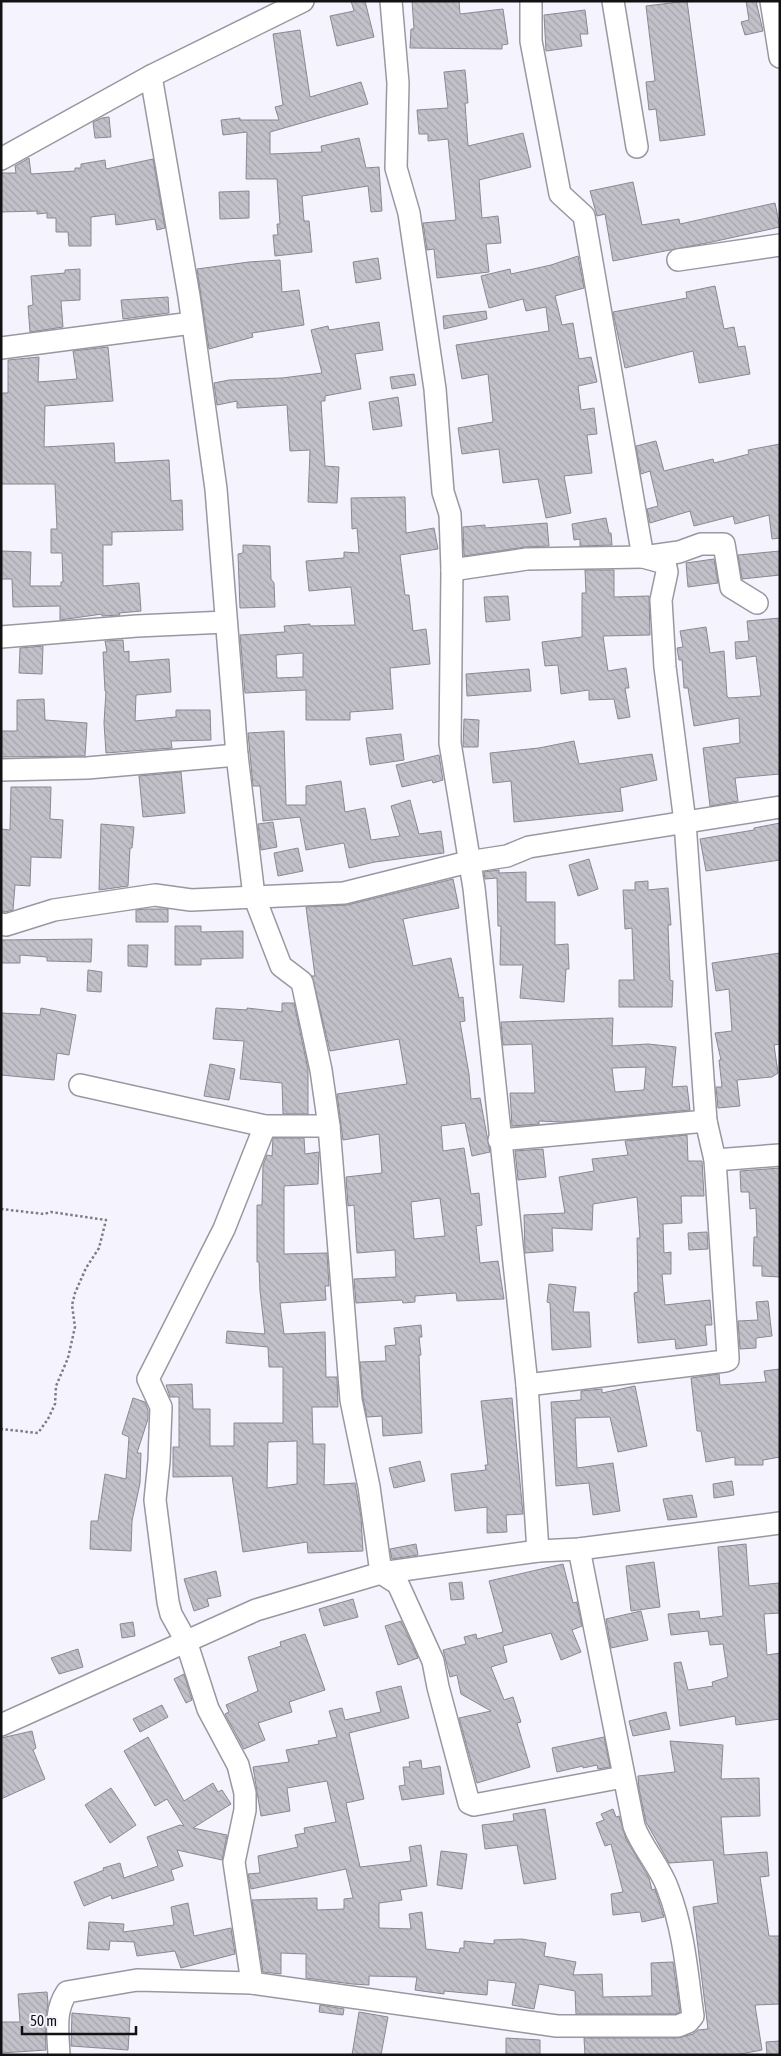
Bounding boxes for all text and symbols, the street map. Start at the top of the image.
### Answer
scale bar [22,2004,136,2036]
text: 50 m [30,2012,57,2029]

